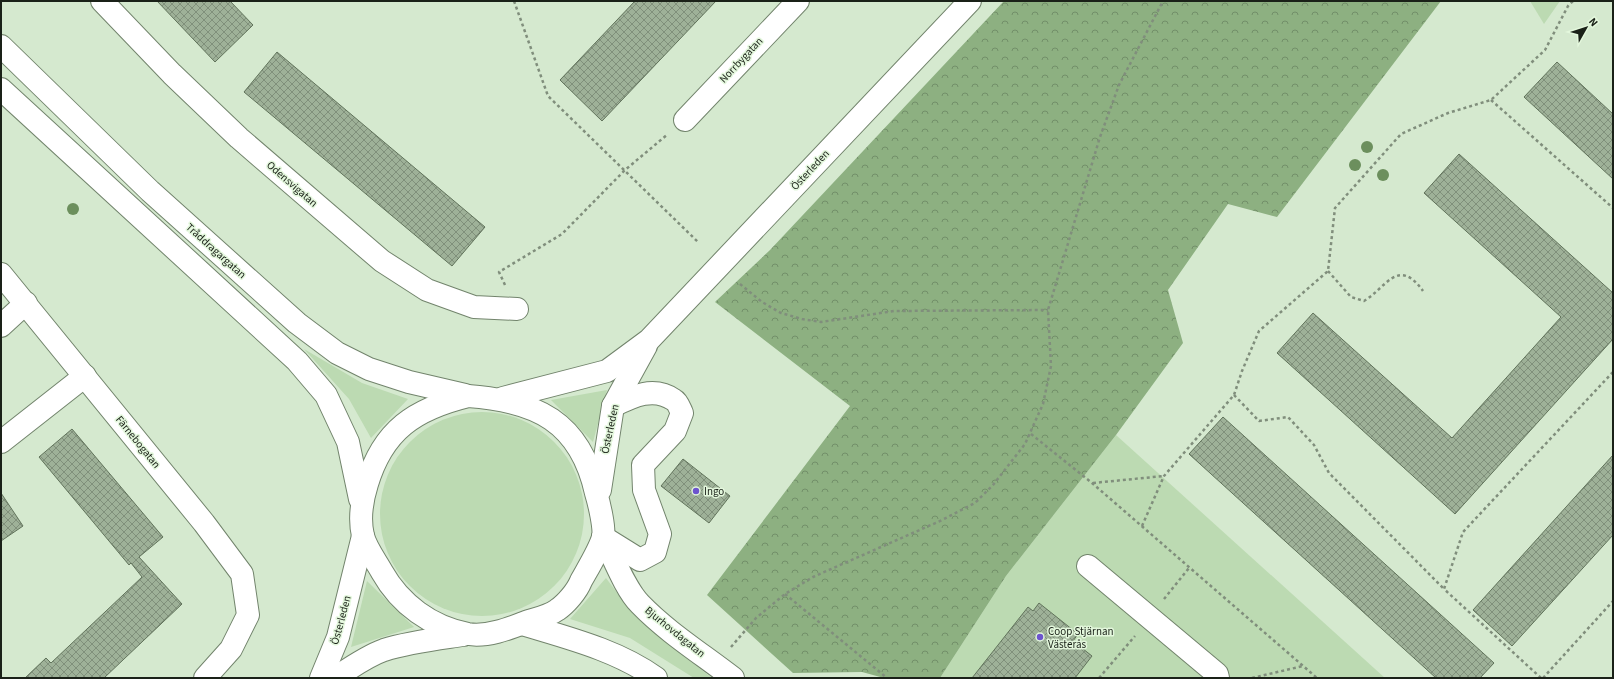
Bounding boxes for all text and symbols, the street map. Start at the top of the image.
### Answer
north arrow [1566,8,1606,48]
text: N [1585,14,1602,30]
street label: Norrbygatan [716,34,766,86]
street label: Österleden [787,146,833,194]
street label: Odensvigatan [263,158,321,210]
street label: Tråddragargatan [183,220,249,282]
street label: Österleden [597,403,623,455]
street label: Färnebogatan [112,413,164,471]
place label: Ingo [704,484,724,499]
marker: Ingo [691,486,701,496]
street label: Österleden [327,594,355,646]
street label: Bjurhovdagatan [642,603,708,661]
place label: Coop Stjärnan Västerås [1048,624,1114,652]
marker: Coop Stjärnan Västerås [1035,632,1045,642]

